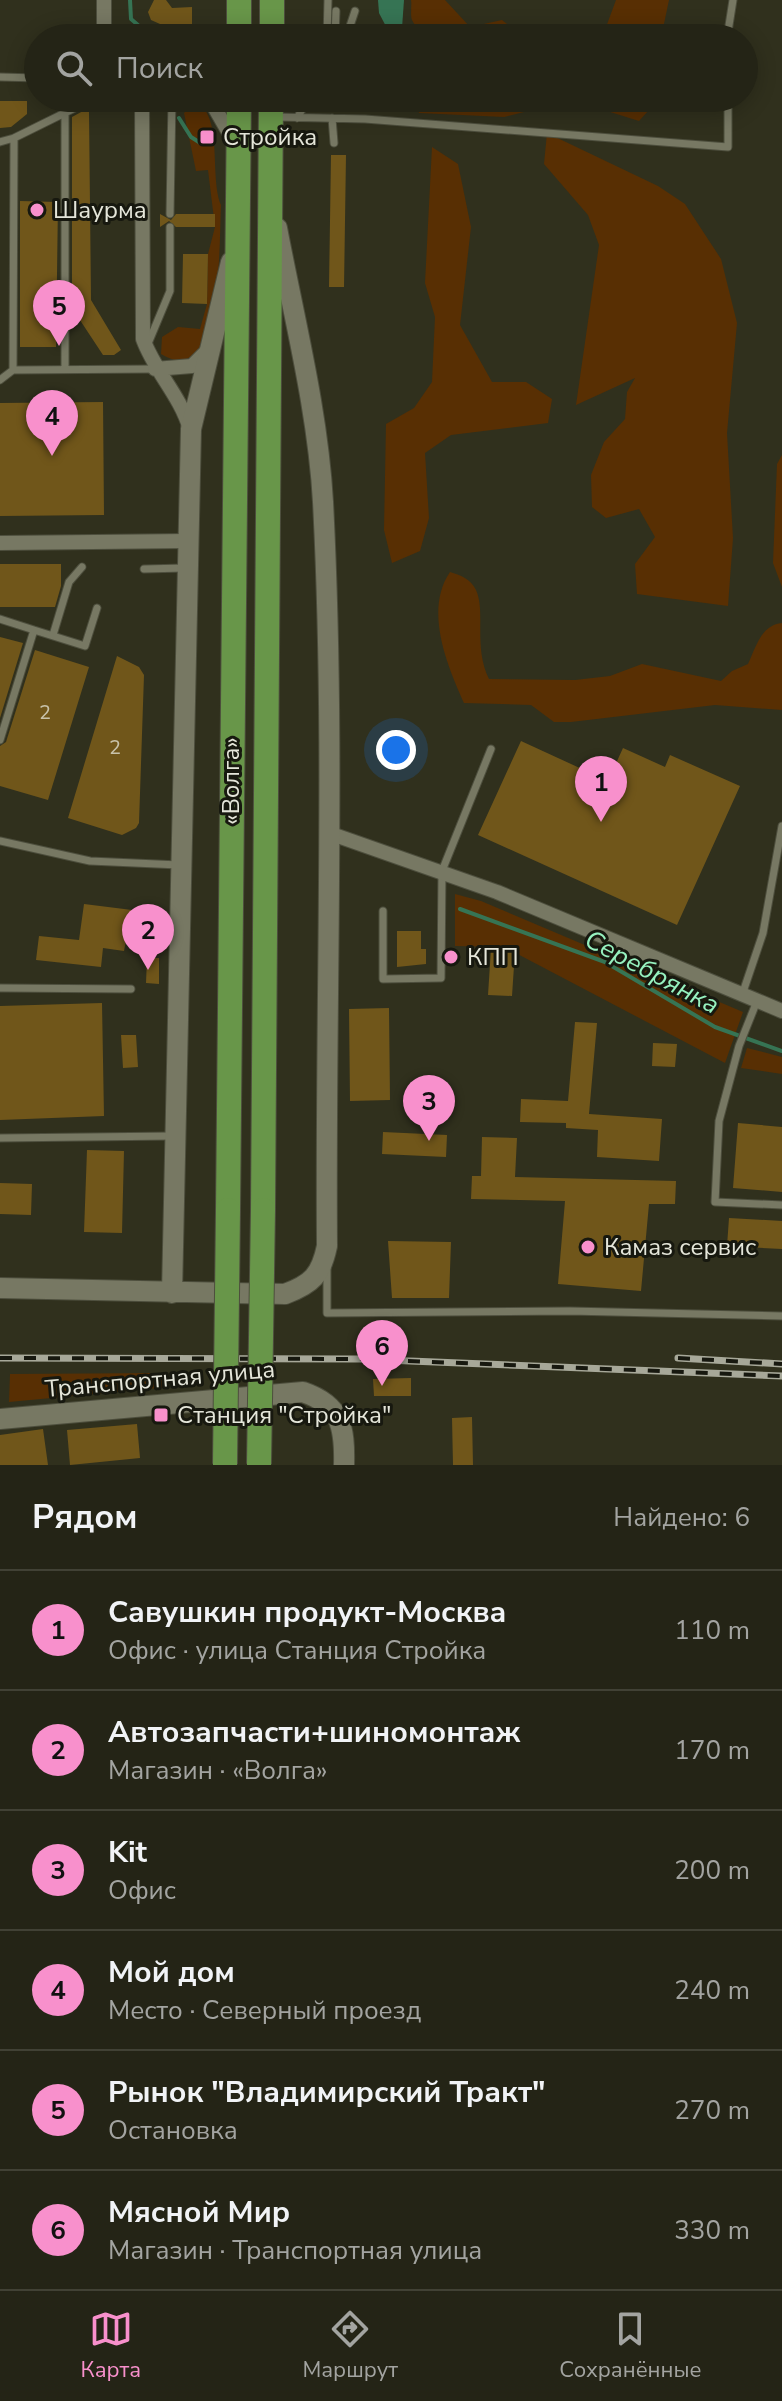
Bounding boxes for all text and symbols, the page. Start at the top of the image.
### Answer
search box [24,24,758,112]
icon: search [52,46,96,90]
text: Поиск [116,48,203,89]
place label: Стройка [223,121,317,153]
marker: Стройка [198,128,216,146]
place label: Шаурма [53,194,147,226]
marker: Шаурма [28,201,46,219]
pin: 5 [33,280,85,346]
pin: 4 [26,390,78,456]
house number: 2 [39,699,51,726]
your location [376,730,416,770]
house number: 2 [109,734,121,761]
street label: «Волга» [215,737,247,825]
pin: 1 [575,756,627,822]
pin: 2 [122,904,174,970]
water label: Серебрянка [578,922,726,1022]
place label: КПП [467,941,519,973]
marker: КПП [442,948,460,966]
pin: 3 [403,1075,455,1141]
place label: Камаз сервис [604,1231,756,1263]
marker: Камаз сервис [579,1238,597,1256]
pin: 6 [356,1320,408,1386]
street label: Транспортная улица [44,1353,276,1405]
place label: Станция "Стройка" [177,1399,391,1431]
marker: Станция "Стройка" [152,1406,170,1424]
text: Рядом [32,1494,138,1540]
text: Найдено: 6 [613,1500,750,1535]
text: Савушкин продукт-Москва [108,1592,506,1633]
text: 1 [50,1613,66,1648]
text: 110 m [674,1613,750,1648]
text: Офис · улица Станция Стройка [108,1633,486,1668]
text: Автозапчасти+шиномонтаж [108,1712,520,1753]
text: 2 [50,1733,66,1768]
text: 170 m [674,1733,750,1768]
text: Магазин · «Волга» [108,1753,327,1788]
text: Kit [108,1832,147,1873]
text: 3 [50,1853,66,1888]
text: 200 m [674,1853,750,1888]
text: Офис [108,1873,176,1908]
text: Мой дом [108,1952,235,1993]
text: 4 [50,1973,66,2008]
text: 240 m [674,1973,750,2008]
text: Место · Северный проезд [108,1993,421,2028]
text: Рынок "Владимирский Тракт" [108,2072,546,2113]
text: 5 [50,2093,66,2128]
text: 270 m [674,2093,750,2128]
text: Остановка [108,2113,238,2148]
text: Мясной Мир [108,2192,290,2233]
text: 6 [50,2213,66,2248]
text: 330 m [674,2213,750,2248]
text: Магазин · Транспортная улица [108,2233,482,2268]
tab: Карта [81,2307,141,2385]
tab: Маршрут [302,2307,398,2385]
tab: Сохранённые [559,2307,701,2385]

